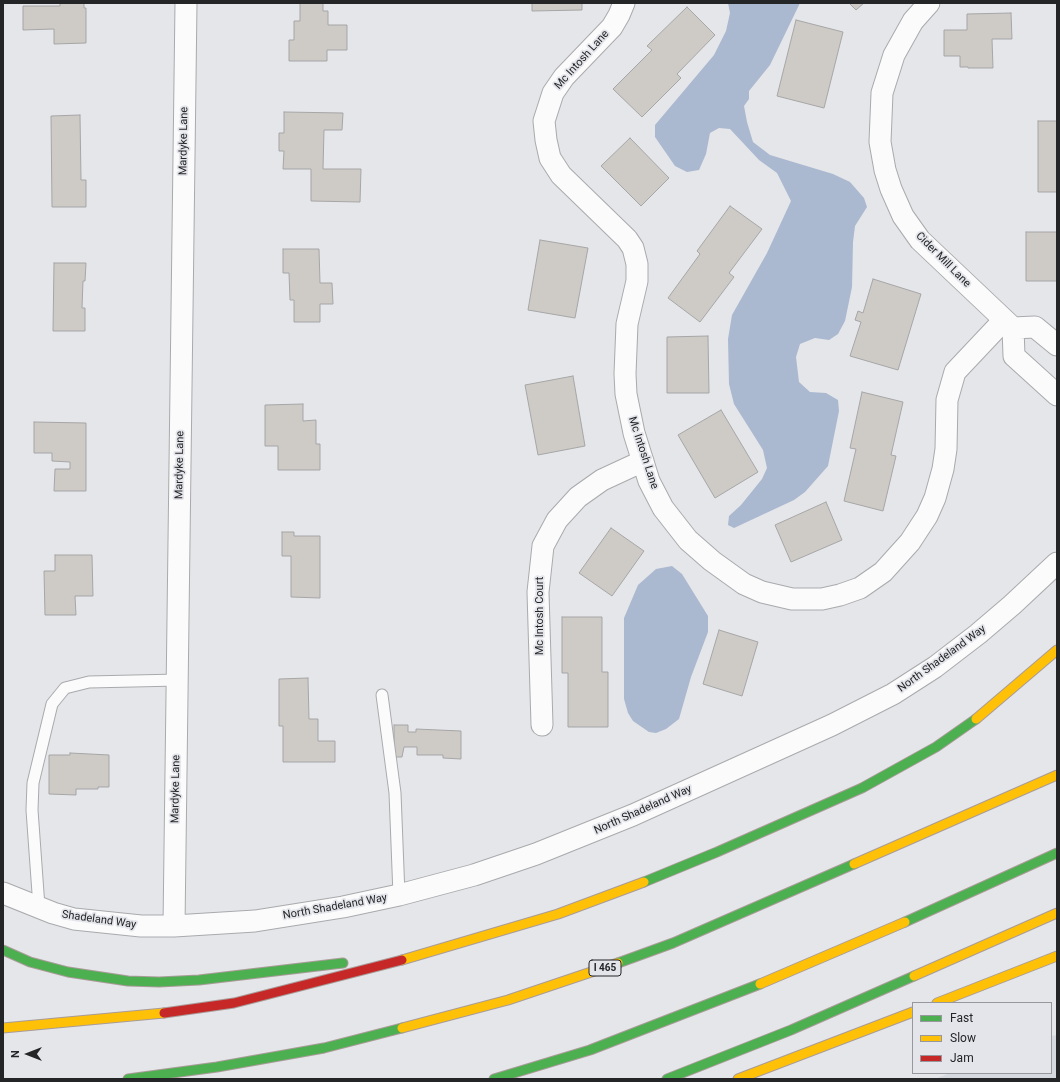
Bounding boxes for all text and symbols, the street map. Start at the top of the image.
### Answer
street label: Mc Intosh Lane [552,28,612,92]
street label: Mardyke Lane [177,107,191,175]
street label: Cider Mill Lane [913,230,973,290]
street label: Mc Intosh Lane [625,415,661,491]
street label: Mardyke Lane [173,431,187,499]
street label: Mc Intosh Court [533,577,547,655]
street label: North Shadeland Way [895,623,989,695]
street label: Mardyke Lane [169,755,183,823]
street label: North Shadeland Way [592,783,694,837]
street label: North Shadeland Way [282,891,388,923]
street label: Shadeland Way [61,908,137,932]
road number: I 465 [589,960,621,976]
legend [912,1002,1052,1074]
text: Fast [950,1011,973,1025]
text: Slow [950,1031,976,1045]
north arrow [8,1034,48,1074]
text: N [9,1050,22,1058]
text: Jam [950,1051,974,1065]

